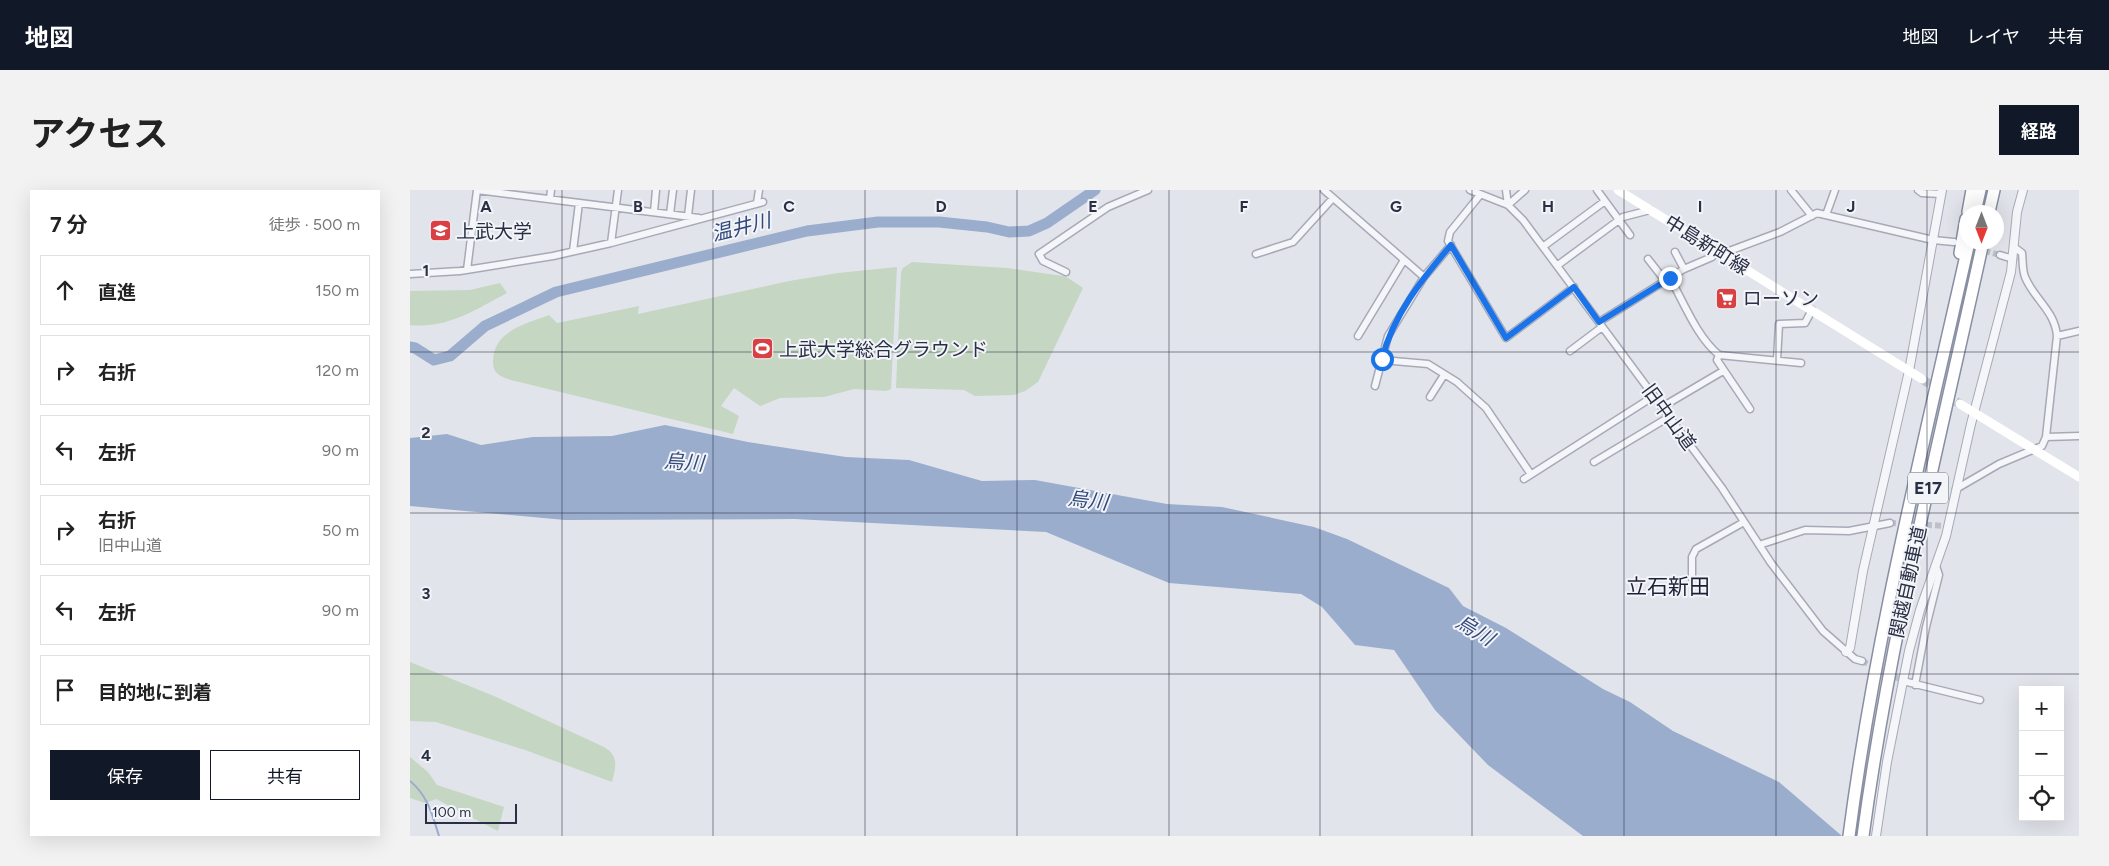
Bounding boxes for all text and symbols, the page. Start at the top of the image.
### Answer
text: 地図 [25,23,73,52]
text: 地図 [1903,26,1939,48]
text: レイヤ [1967,26,2020,48]
text: 共有 [2048,26,2084,48]
button: 経路 [1999,105,2079,155]
text: アクセス [30,113,168,155]
text: A [480,197,492,216]
text: B [633,197,643,216]
text: C [783,197,795,216]
text: D [935,197,947,216]
text: E [1088,197,1098,216]
text: F [1240,197,1249,216]
text: G [1390,197,1402,216]
text: H [1542,197,1554,216]
text: I [1698,197,1702,216]
text: J [1847,197,1855,216]
north arrow [1959,205,2004,250]
water label: 温井川 [709,208,775,246]
street label: 中島新町線 [1661,210,1753,280]
text: 7 分 [50,212,88,237]
text: 徒歩 · 500 m [269,215,360,234]
school or university icon: 上武大学 [428,219,452,243]
place label: 上武大学 [456,220,532,243]
text: 1 [423,261,429,280]
route end [1659,267,1682,290]
icon: ahead [51,276,79,304]
text: 直進 [98,281,136,304]
text: 150 m [315,281,359,300]
supermarket icon: ローソン [1715,286,1739,310]
place label: ローソン [1743,287,1819,310]
sports icon: 上武大学総合グラウンド [751,337,775,361]
place label: 上武大学総合グラウンド [779,338,988,361]
route start [1371,348,1394,371]
icon: right [51,356,79,384]
text: 右折 [98,361,136,384]
text: 120 m [316,361,359,380]
street label: 旧中山道 [1637,379,1701,455]
text: 2 [421,423,431,442]
icon: left [51,436,79,464]
text: 左折 [98,441,136,464]
text: 90 m [322,441,359,460]
water label: 烏川 [663,449,707,476]
road number: E17 [1908,472,1948,504]
water label: 烏川 [1067,486,1111,515]
text: 右折 [98,509,136,532]
icon: right [51,516,79,544]
text: 50 m [322,521,359,540]
street label: 関越自動車道 [1885,524,1931,640]
text: 旧中山道 [98,536,162,555]
district label: 立石新田 [1626,574,1710,599]
text: 3 [422,584,431,603]
icon: left [51,596,79,624]
text: 左折 [98,601,136,624]
text: 90 m [322,601,359,620]
water label: 烏川 [1452,609,1500,652]
icon: arrive [51,676,79,704]
text: 目的地に到着 [98,681,212,704]
map controls [2019,686,2064,821]
button: + [2019,686,2064,731]
button: − [2019,731,2064,776]
text: 4 [421,746,431,765]
button: 保存 [50,750,200,800]
button: 共有 [210,750,360,800]
button: locate [2019,776,2064,821]
scale bar [425,801,518,824]
text: 100 m [432,804,471,821]

